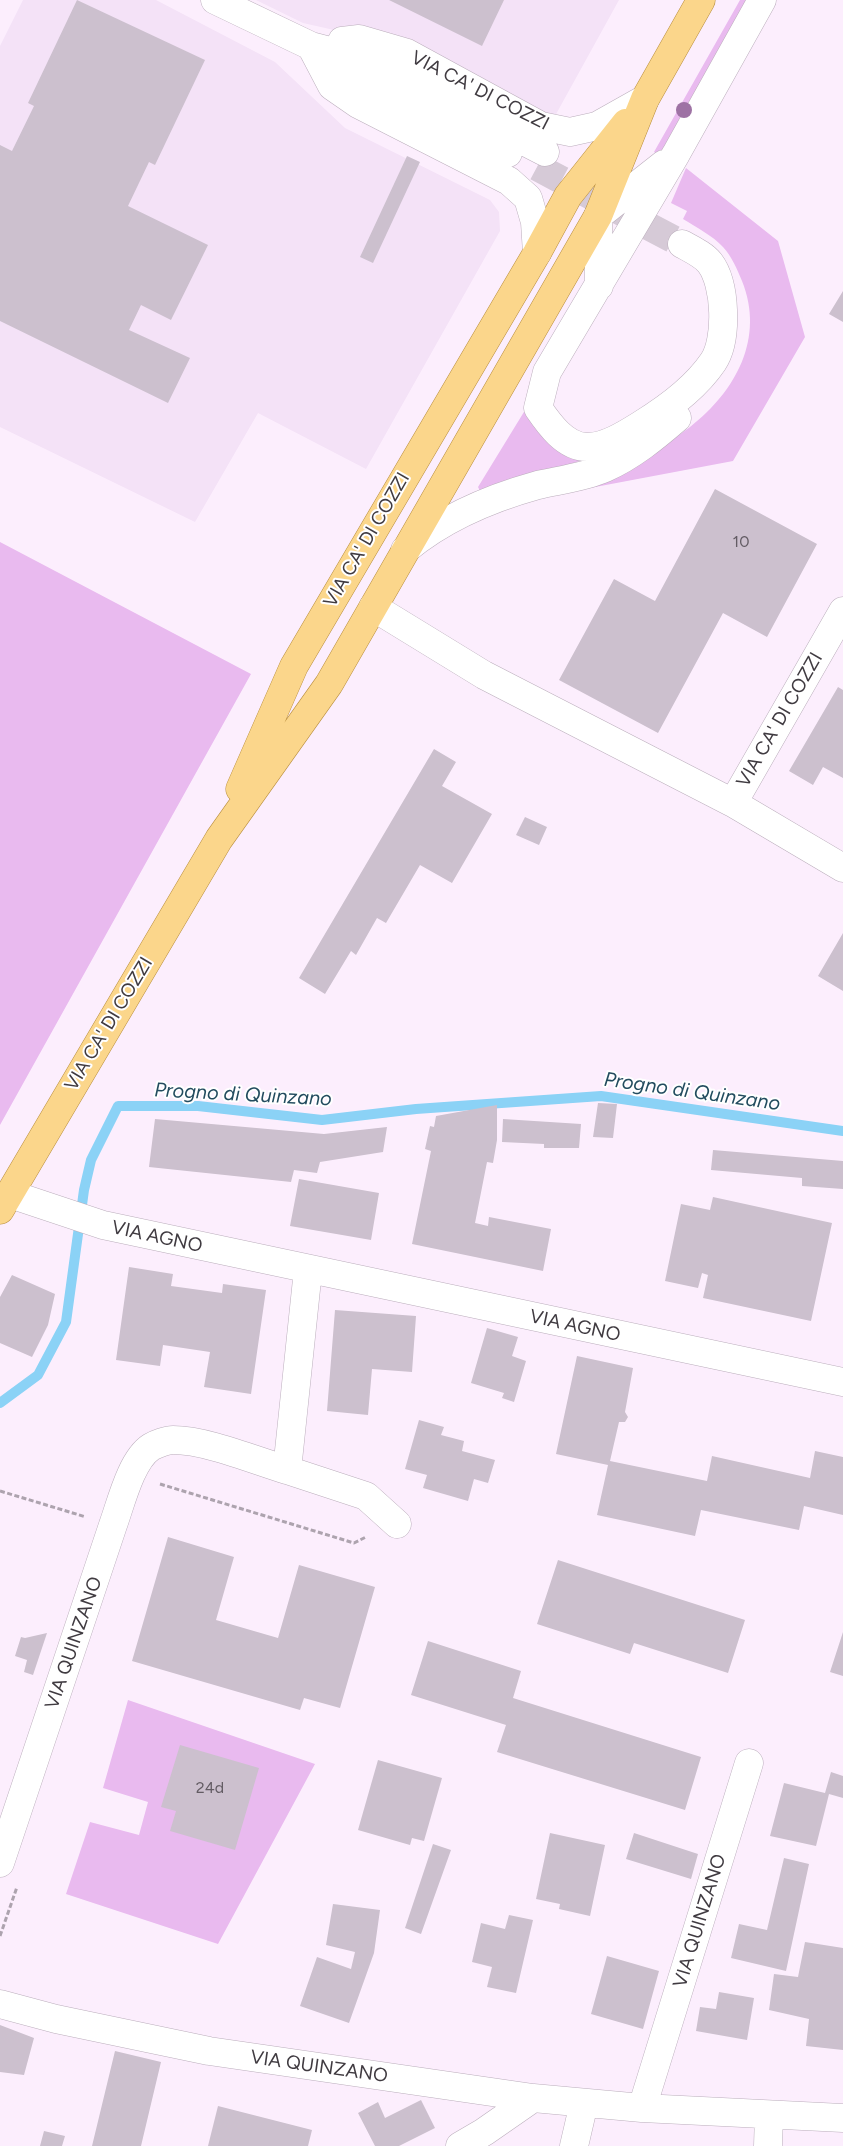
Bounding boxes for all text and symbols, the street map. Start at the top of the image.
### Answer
street label: VIA CA' DI COZZI [407,46,553,136]
street label: VIA CA' DI COZZI [319,469,415,611]
house number: 10 [733,532,749,552]
street label: VIA CA' DI COZZI [732,649,828,791]
street label: VIA CA' DI COZZI [60,953,158,1095]
water label: Progno di Quinzano [602,1068,782,1116]
water label: Progno di Quinzano [154,1078,332,1112]
street label: VIA AGNO [110,1216,204,1258]
street label: VIA AGNO [528,1305,622,1347]
street label: VIA QUINZANO [41,1574,107,1712]
house number: 24d [196,1778,224,1798]
street label: VIA QUINZANO [669,1851,731,1991]
street label: VIA QUINZANO [249,2046,389,2088]

